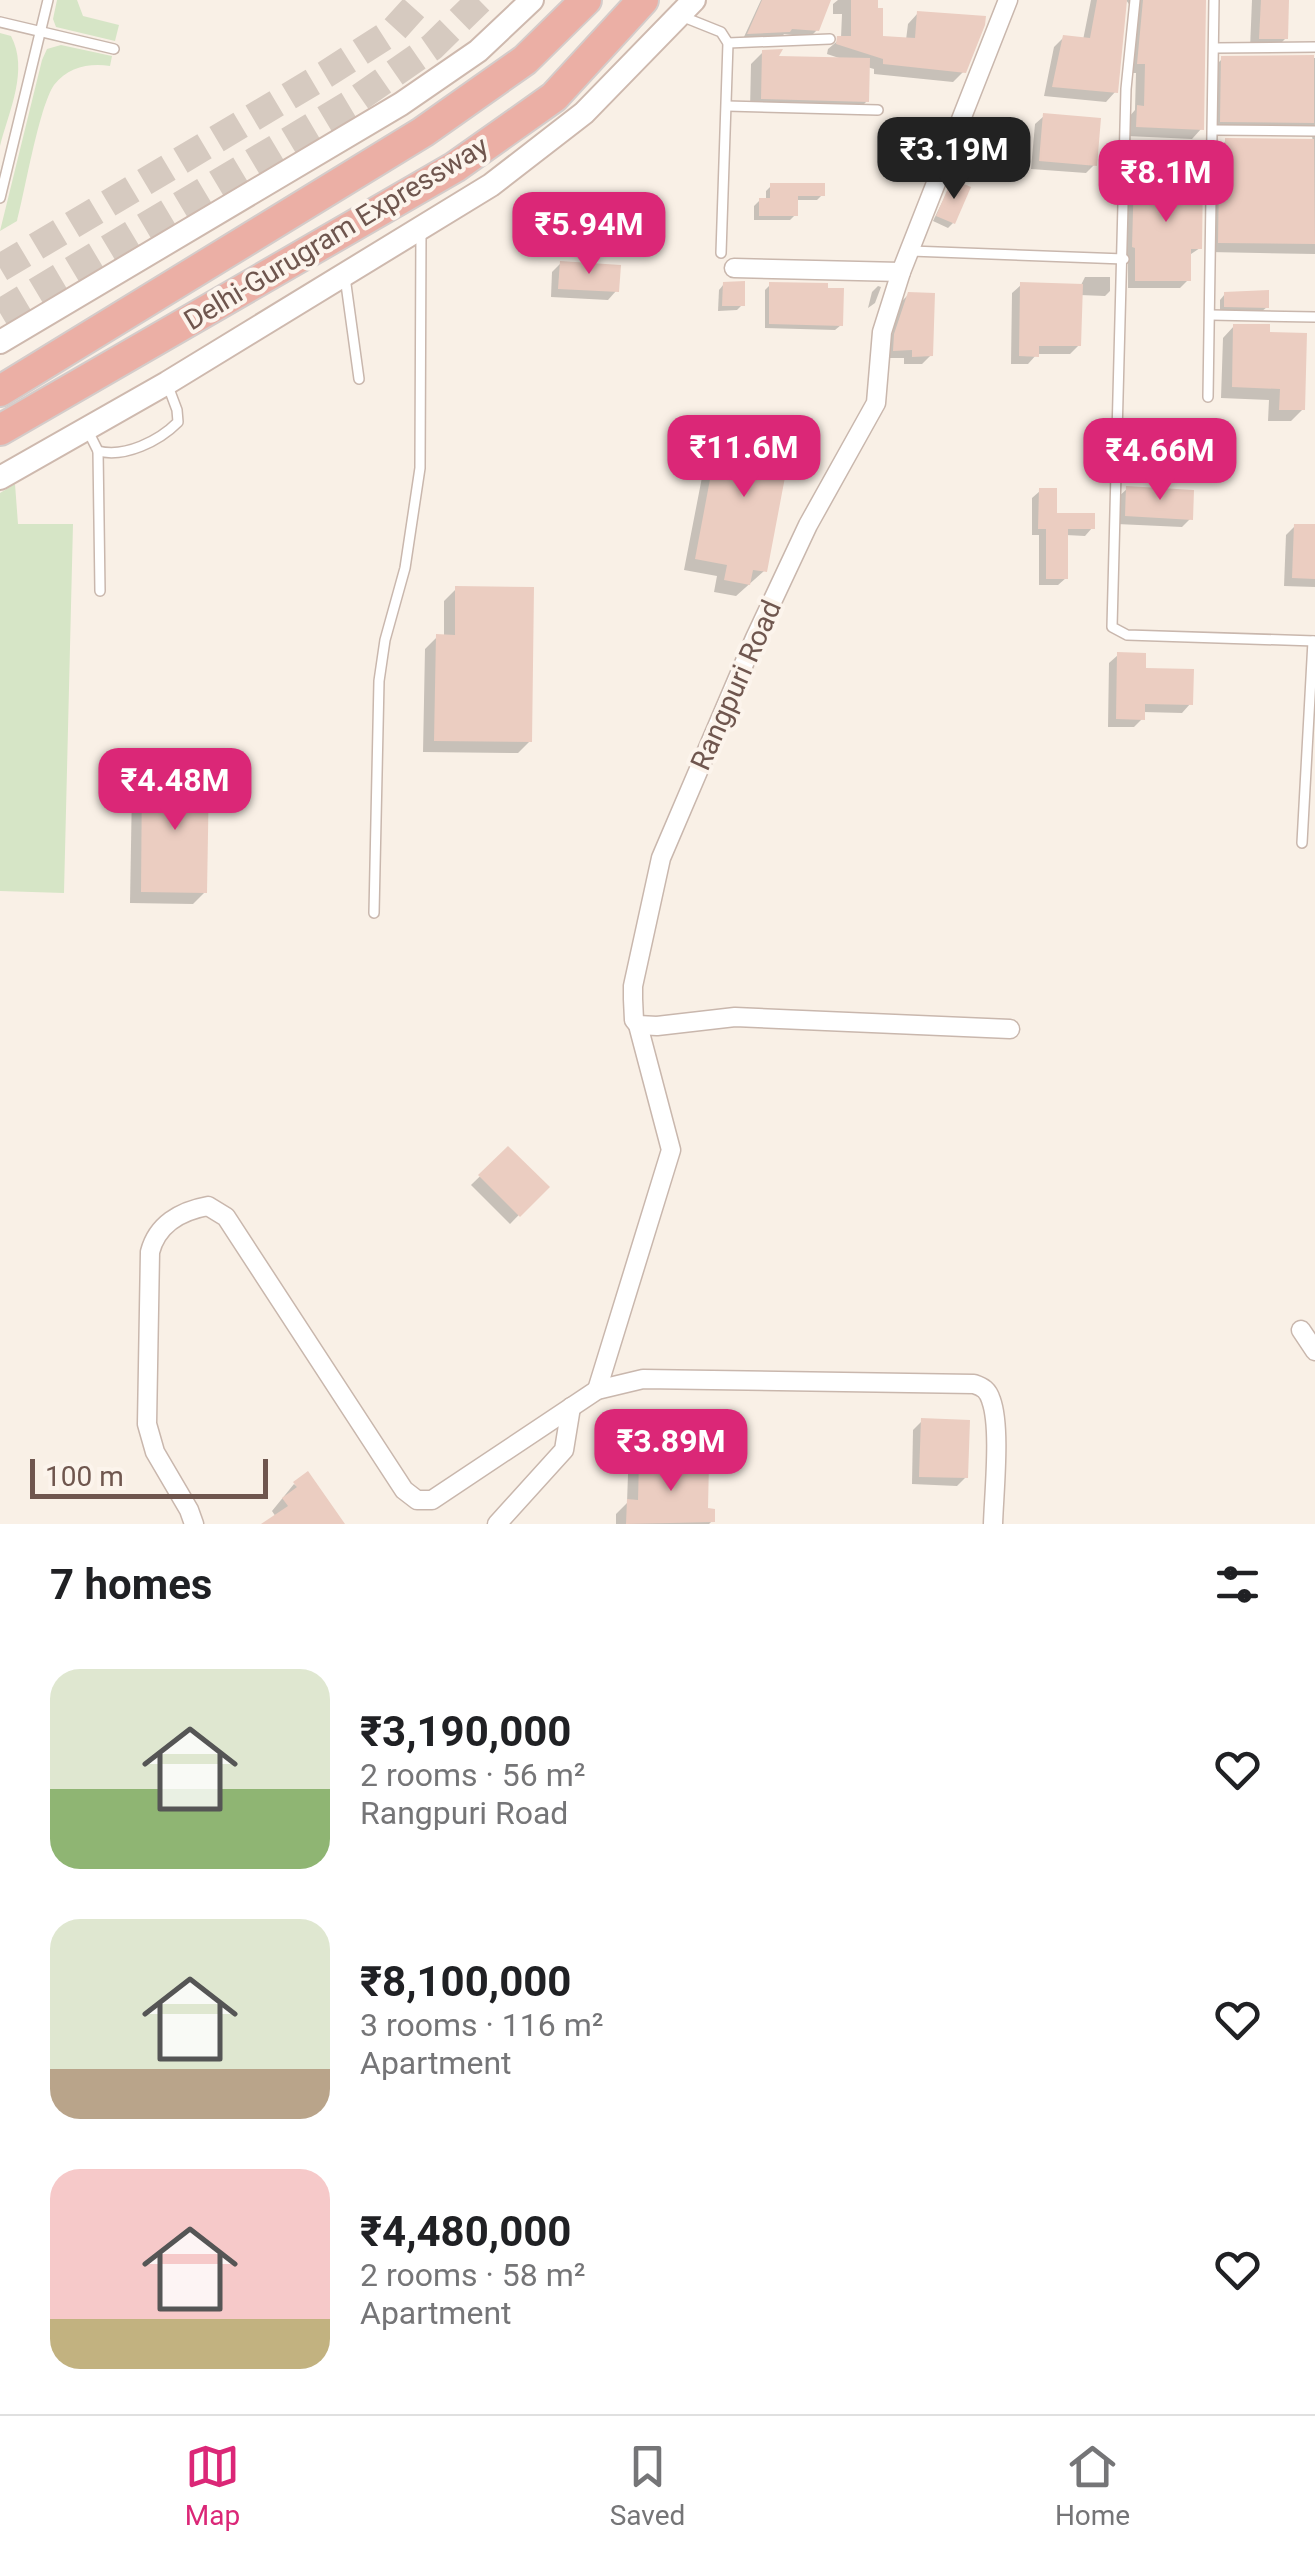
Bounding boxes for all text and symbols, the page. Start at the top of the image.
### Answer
pin: ₹3.19M [873,117,1035,202]
street label: Delhi-Gurugram Expressway [178,129,494,337]
text: ₹3.19M [899,130,1009,168]
pin: ₹8.1M [1096,140,1236,225]
text: ₹8.1M [1121,153,1211,191]
pin: ₹5.94M [508,192,670,277]
text: ₹5.94M [534,205,644,243]
pin: ₹11.6M [663,415,825,500]
pin: ₹4.66M [1079,418,1241,503]
text: ₹11.6M [689,428,799,466]
text: ₹4.66M [1105,431,1215,469]
street label: Rangpuri Road [684,595,788,775]
pin: ₹4.48M [94,748,256,833]
text: ₹4.48M [120,761,230,799]
pin: ₹3.89M [590,1409,752,1494]
text: ₹3.89M [616,1422,726,1460]
scale bar [30,1454,268,1498]
text: 100 m [45,1460,124,1493]
icon: filters [1210,1557,1265,1612]
text: 7 homes [50,1560,212,1609]
text: ₹3,190,000 [360,1707,571,1756]
icon: home [130,1709,250,1829]
icon: heart [1210,1742,1265,1797]
text: 2 rooms · 56 m² [360,1756,585,1794]
text: Rangpuri Road [360,1794,568,1832]
text: ₹8,100,000 [360,1957,571,2006]
icon: home [130,1959,250,2079]
icon: heart [1210,1992,1265,2047]
text: 3 rooms · 116 m² [360,2006,603,2044]
text: Apartment [360,2044,512,2082]
text: ₹4,480,000 [360,2207,571,2256]
icon: home [130,2209,250,2329]
icon: heart [1210,2242,1265,2297]
text: 2 rooms · 58 m² [360,2256,585,2294]
text: Apartment [360,2294,512,2332]
tab: Map [185,2439,240,2532]
tab: Saved [610,2439,685,2532]
tab: Home [1055,2439,1130,2532]

